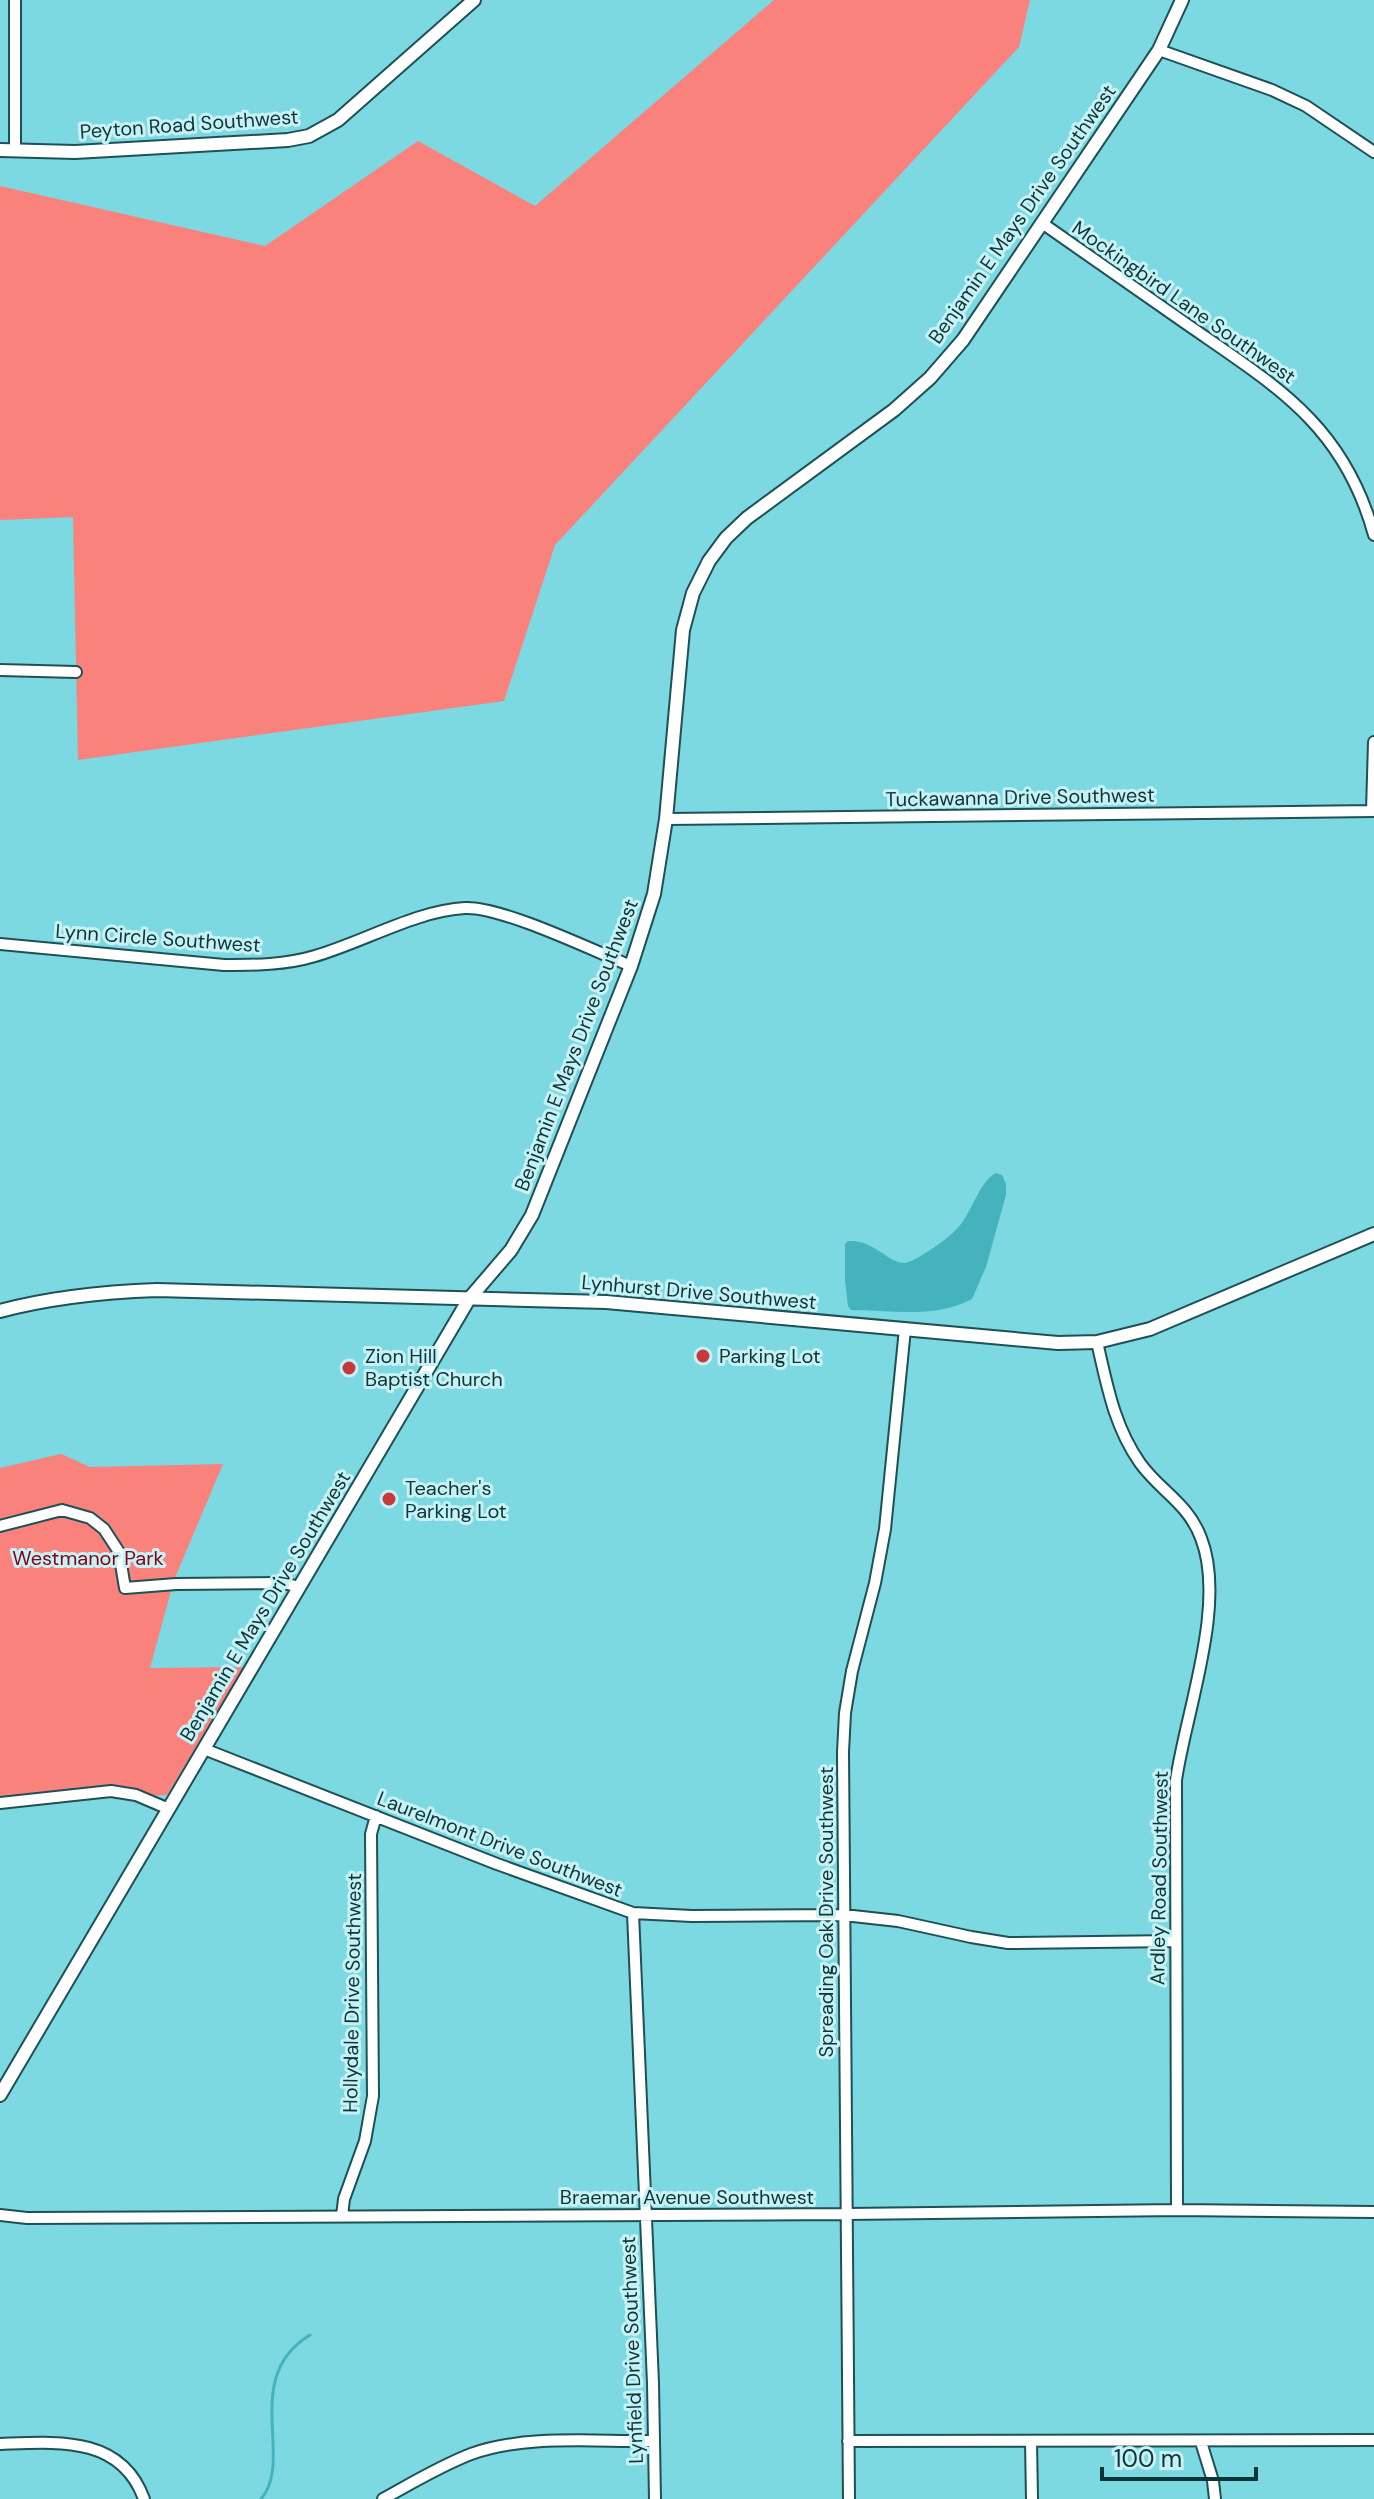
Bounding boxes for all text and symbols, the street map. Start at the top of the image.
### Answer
street label: Benjamin E Mays Drive Southwest [922,79,1122,349]
street label: Peyton Road Southwest [79,103,299,145]
street label: Mockingbird Lane Southwest [1067,215,1301,389]
street label: Tuckawanna Drive Southwest [885,782,1155,812]
street label: Benjamin E Mays Drive Southwest [508,895,644,1195]
street label: Lynn Circle Southwest [55,918,262,958]
street label: Lynhurst Drive Southwest [580,1269,818,1315]
place label: Zion Hill Baptist Church [365,1343,503,1392]
place label: Parking Lot [719,1343,821,1369]
marker: Parking Lot [694,1347,712,1365]
marker: Zion Hill Baptist Church [340,1359,358,1377]
street label: Benjamin E Mays Drive Southwest [174,1466,356,1746]
place label: Teacher's Parking Lot [405,1475,507,1524]
marker: Teacher's Parking Lot [380,1490,398,1508]
park label: Westmanor Park [12,1545,164,1571]
street label: Spreading Oak Drive Southwest [813,1766,839,2058]
street label: Ardley Road Southwest [1144,1770,1174,1985]
street label: Laurelmont Drive Southwest [374,1785,626,1903]
street label: Hollydale Drive Southwest [337,1873,367,2113]
street label: Braemar Avenue Southwest [560,2184,814,2210]
street label: Lynfield Drive Southwest [615,2236,649,2464]
scale bar [1102,2431,1256,2481]
text: 100 m [1114,2443,1182,2474]

